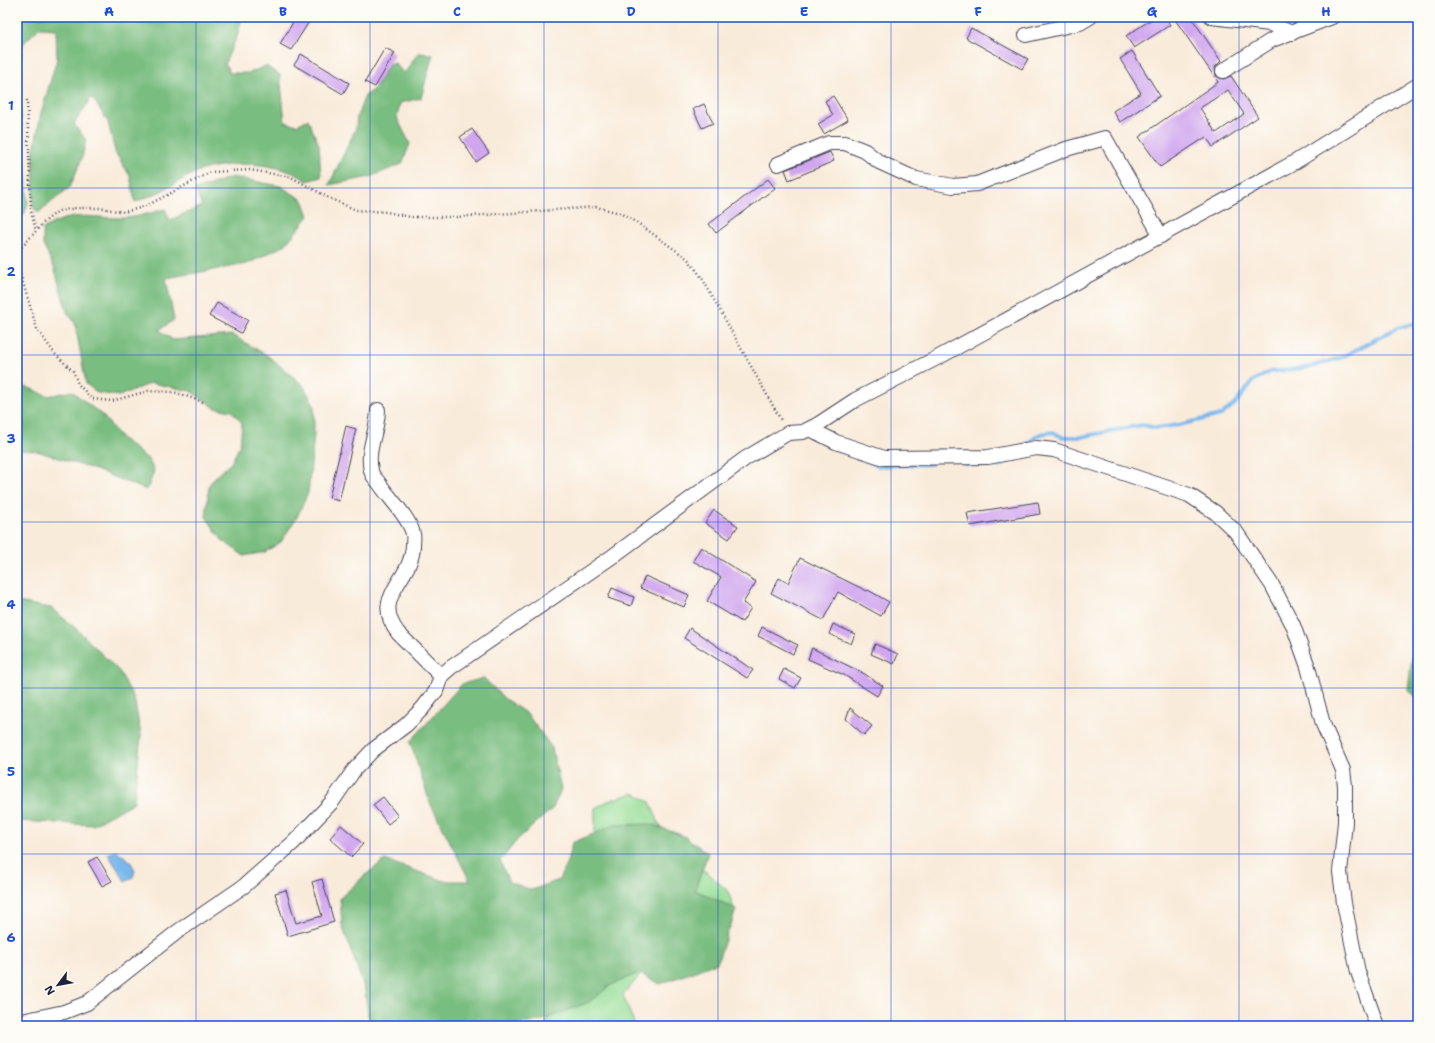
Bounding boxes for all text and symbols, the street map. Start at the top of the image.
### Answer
text: A [104,3,114,20]
text: B [279,3,287,20]
text: C [453,3,461,20]
text: D [626,3,636,20]
text: E [800,3,809,20]
text: F [974,3,982,20]
text: G [1147,3,1158,20]
text: H [1321,3,1331,20]
text: 1 [8,97,14,114]
text: 2 [6,263,16,280]
text: 3 [6,430,16,447]
text: 4 [6,596,16,613]
text: 5 [7,763,15,780]
text: 6 [6,929,16,946]
north arrow [38,965,78,1005]
text: N [41,982,59,998]

